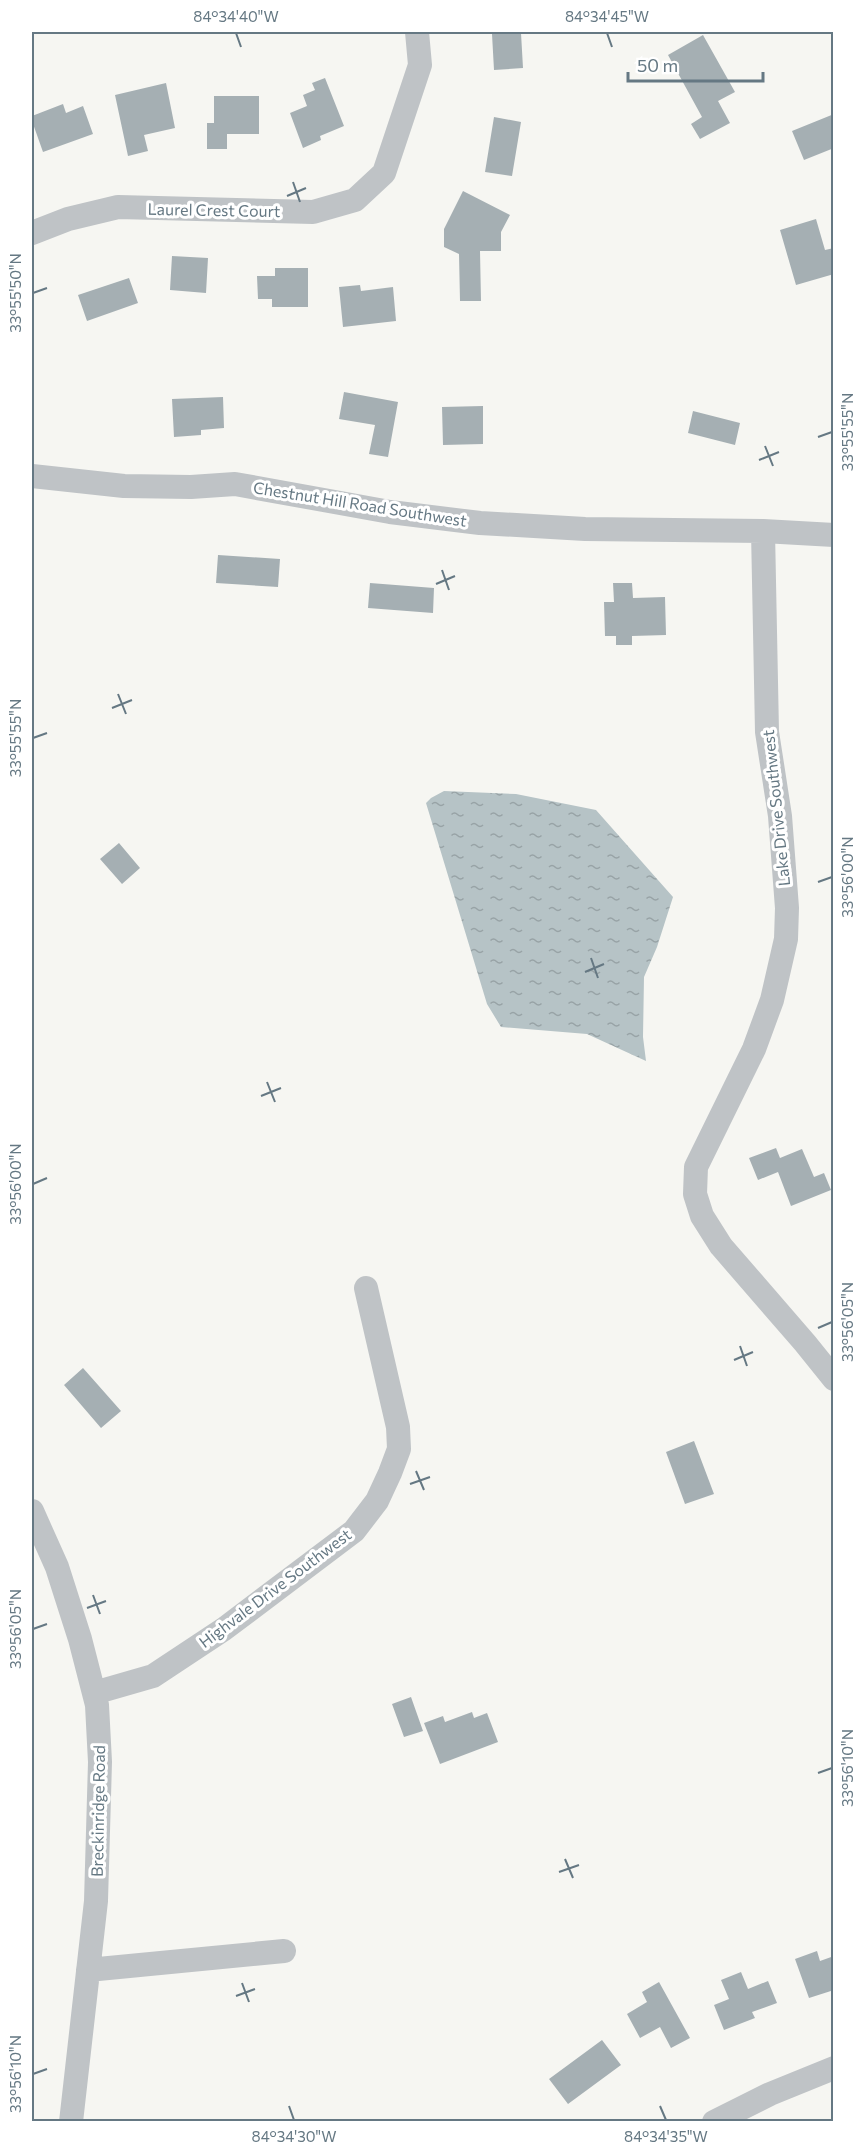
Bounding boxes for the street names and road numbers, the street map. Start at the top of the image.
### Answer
street label: Laurel Crest Court [147,199,281,220]
street label: Chestnut Hill Road Southwest [252,477,469,530]
street label: Lake Drive Southwest [758,728,793,887]
street label: Highvale Drive Southwest [195,1524,355,1651]
street label: Breckinridge Road [87,1745,108,1877]

